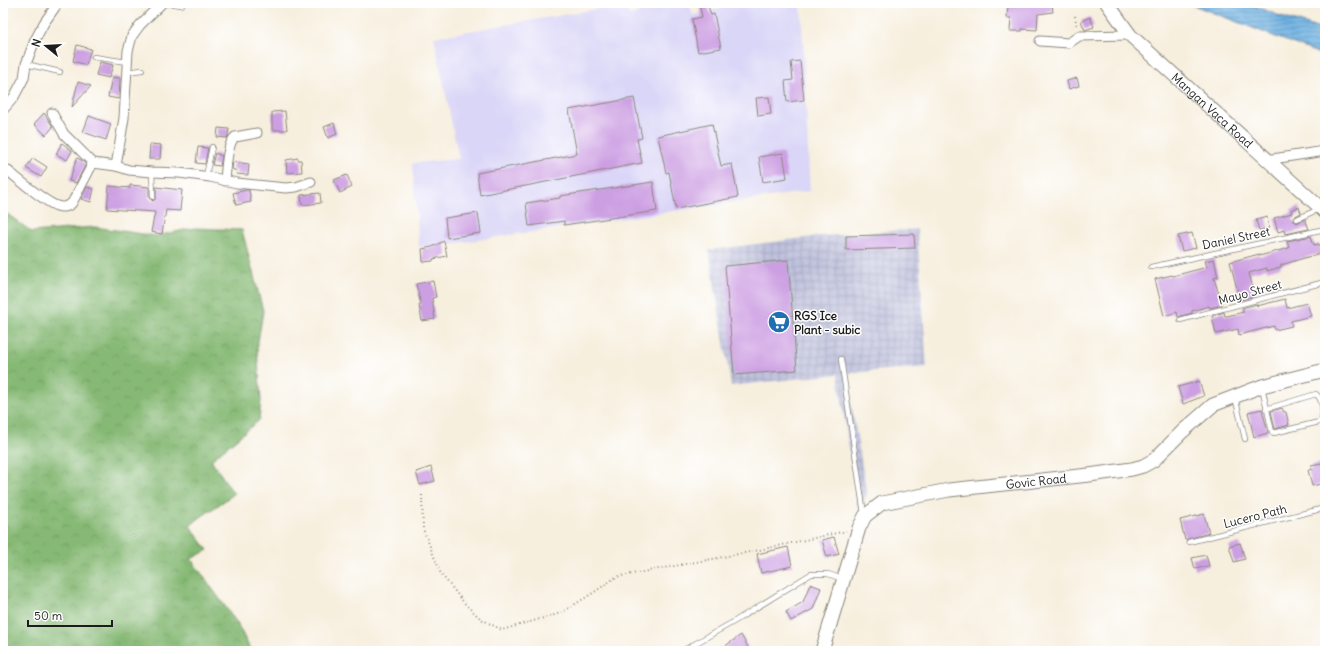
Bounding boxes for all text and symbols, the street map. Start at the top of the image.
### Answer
north arrow [26,26,66,66]
text: N [29,37,44,49]
street label: Mangan Vaca Road [1169,69,1256,151]
street label: Daniel Street [1201,223,1271,253]
street label: Mayo Street [1217,276,1283,308]
place label: RGS Ice Plant - subic [794,308,860,337]
supermarket icon: RGS Ice Plant - subic [766,309,792,335]
street label: Govic Road [1005,470,1067,491]
street label: Lucero Path [1222,501,1288,531]
scale bar [28,602,112,628]
text: 50 m [34,608,63,623]

